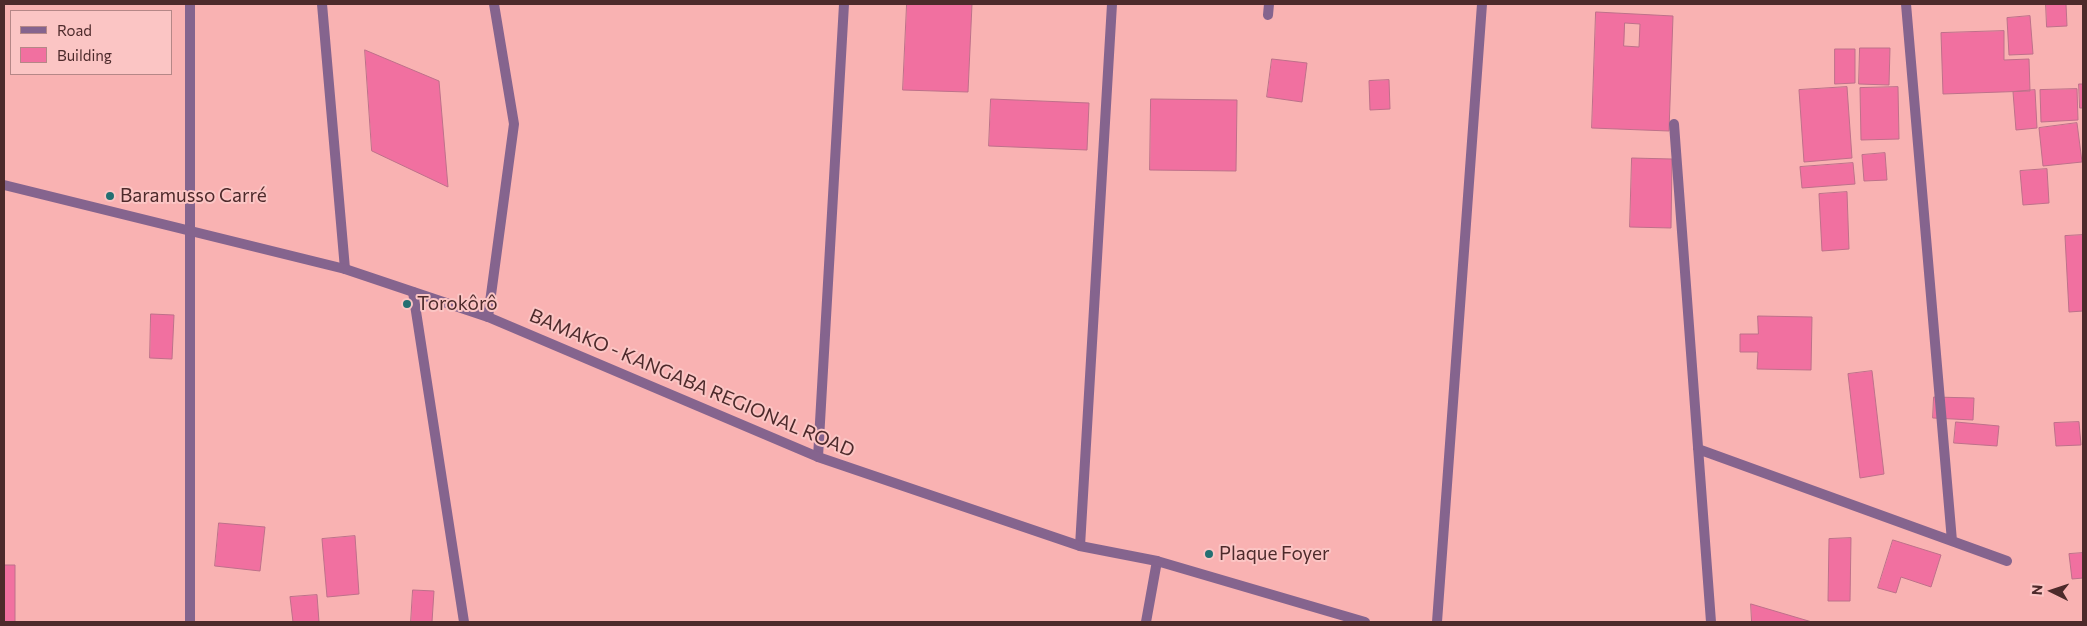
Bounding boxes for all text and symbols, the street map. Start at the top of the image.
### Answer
legend [10,10,172,75]
text: Road [57,21,92,39]
text: Building [57,46,112,64]
place label: Baramusso Carré [120,185,267,207]
marker: Baramusso Carré [104,190,116,202]
place label: Torokôrô [417,293,498,315]
marker: Torokôrô [401,298,413,310]
street label: BAMAKO - KANGABA REGIONAL ROAD [526,304,858,462]
place label: Plaque Foyer [1219,543,1330,565]
marker: Plaque Foyer [1203,548,1215,560]
north arrow [2027,566,2077,616]
text: N [2028,584,2045,596]

